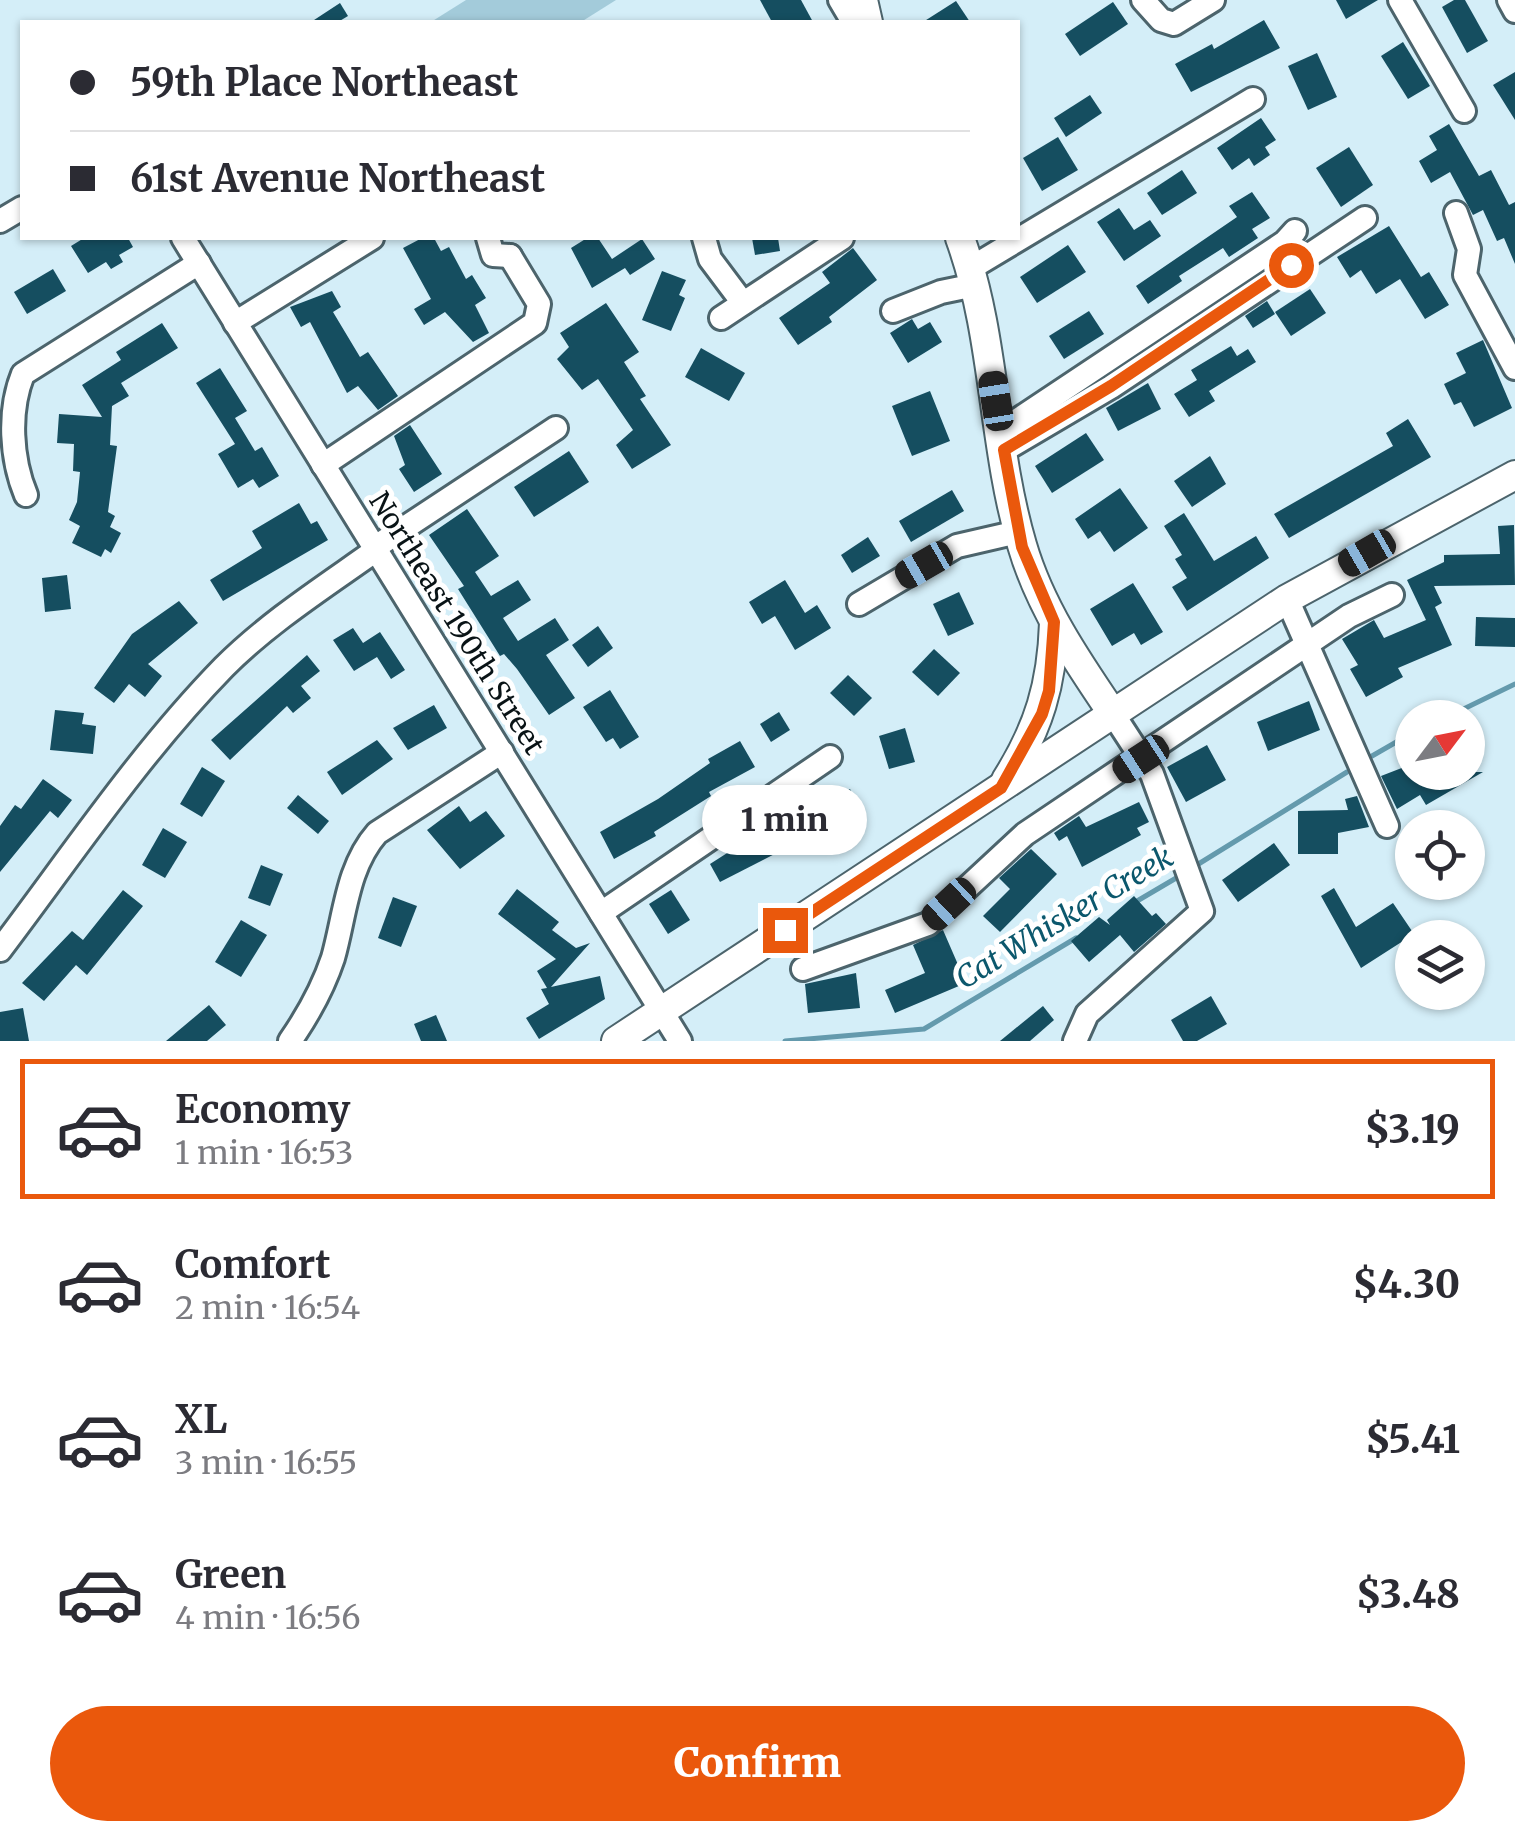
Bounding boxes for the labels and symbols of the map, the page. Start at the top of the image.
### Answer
route start [1269,243,1314,288]
car [976,369,1016,433]
street label: Northeast 190th Street [361,485,553,761]
car [1334,525,1400,581]
car [891,537,957,593]
north arrow [1395,700,1485,790]
car [1108,730,1174,788]
callout: 1 min [702,785,868,855]
water label: Cat Whisker Creek [949,837,1180,997]
car [917,873,981,935]
route end [763,908,808,953]

